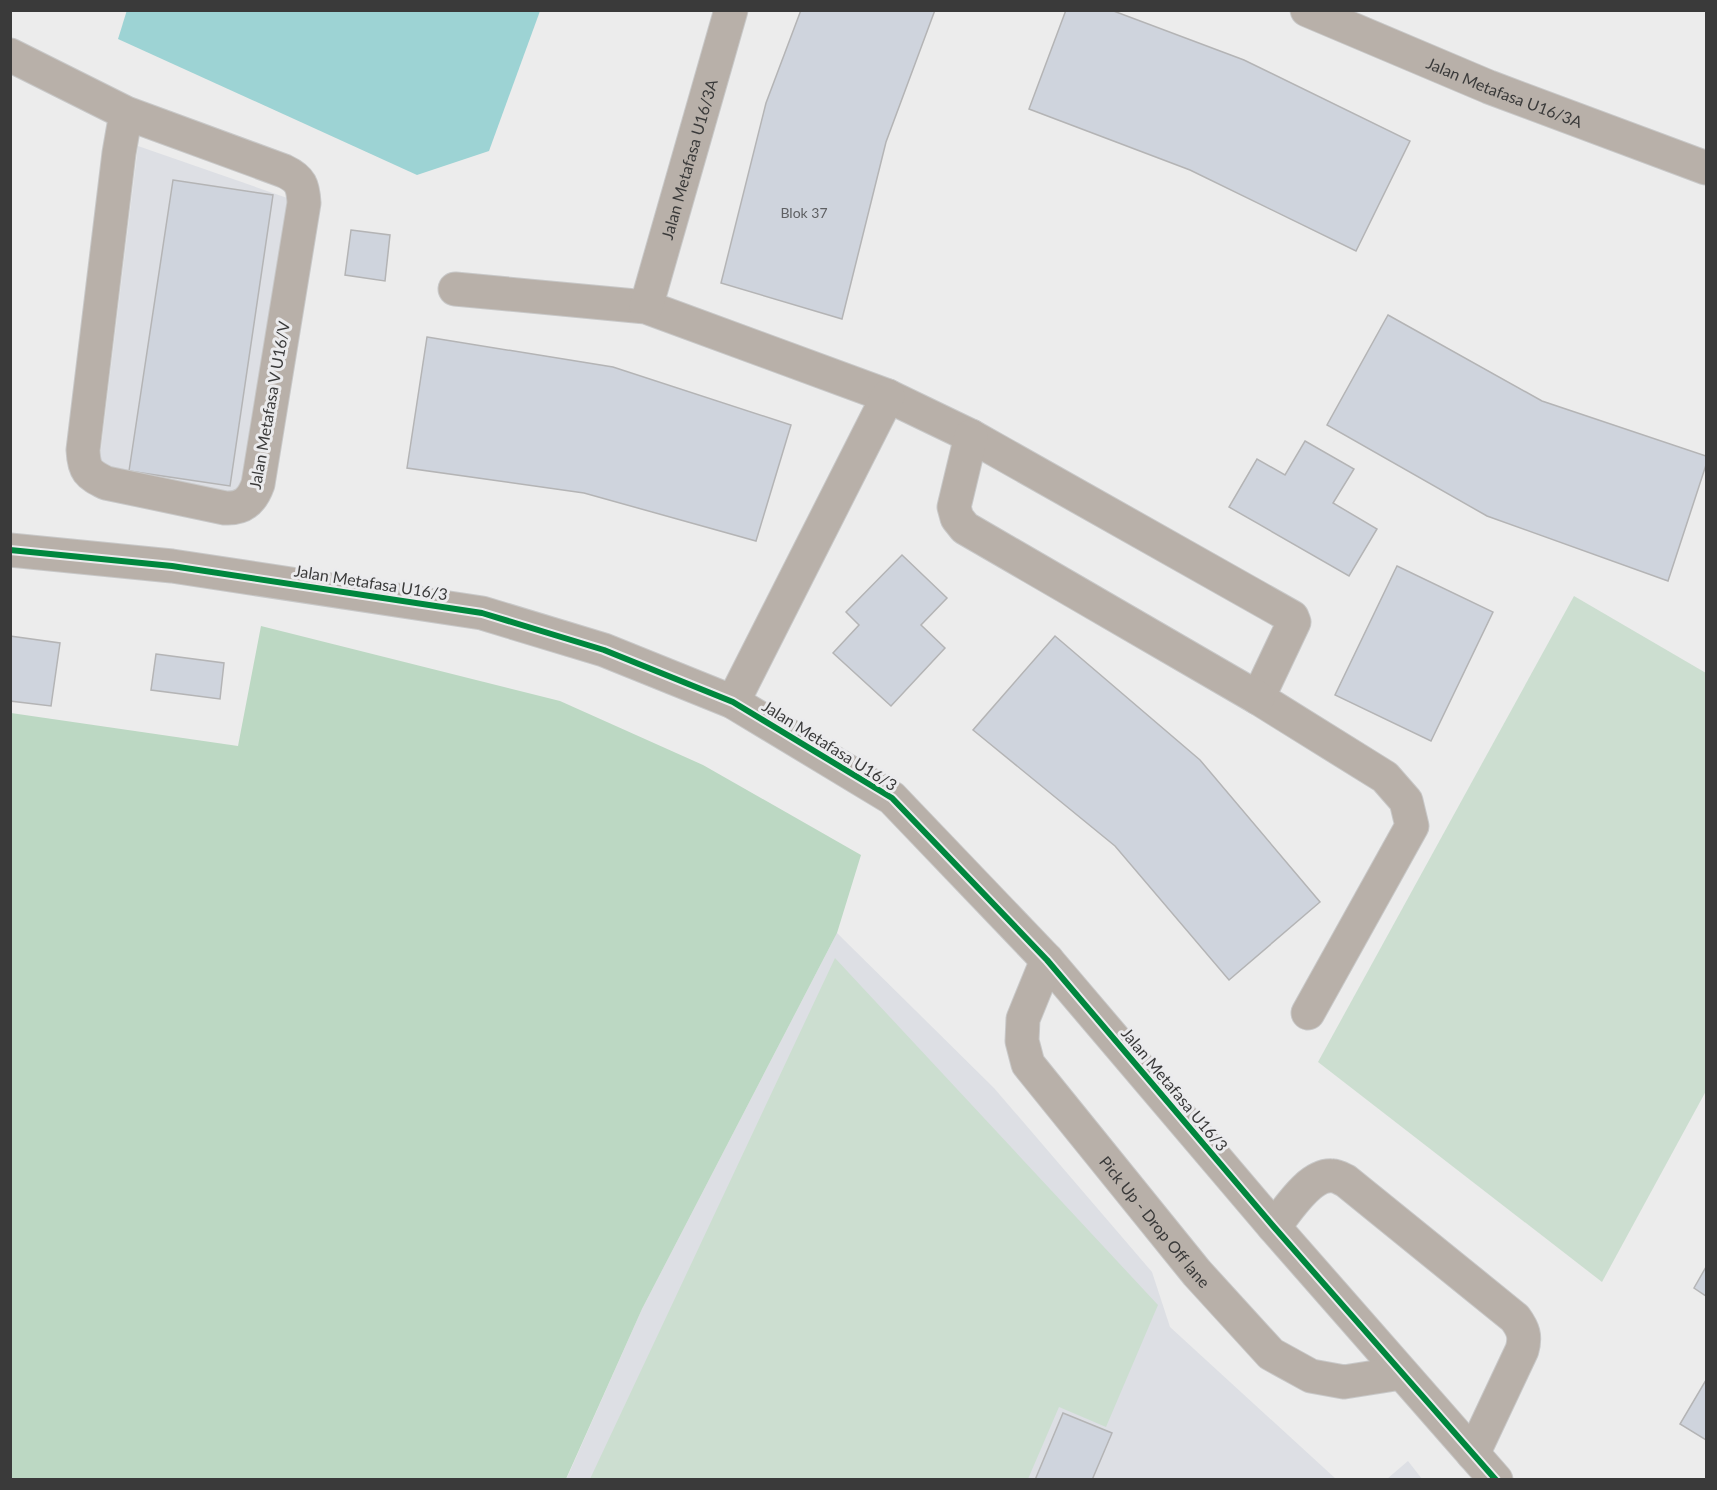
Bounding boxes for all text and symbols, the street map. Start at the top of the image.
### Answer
street label: Jalan Metafasa U16/3A [1424,52,1586,131]
street label: Jalan Metafasa U16/3A [656,76,720,241]
house number: Blok 37 [780,204,828,221]
street label: Jalan Metafasa V U16/V [245,319,293,491]
street label: Jalan Metafasa U16/3 [293,560,449,604]
street label: Jalan Metafasa U16/3 [759,696,901,794]
street label: Jalan Metafasa U16/3 [1118,1024,1232,1154]
street label: Pick Up - Drop Off lane [1096,1152,1215,1291]

